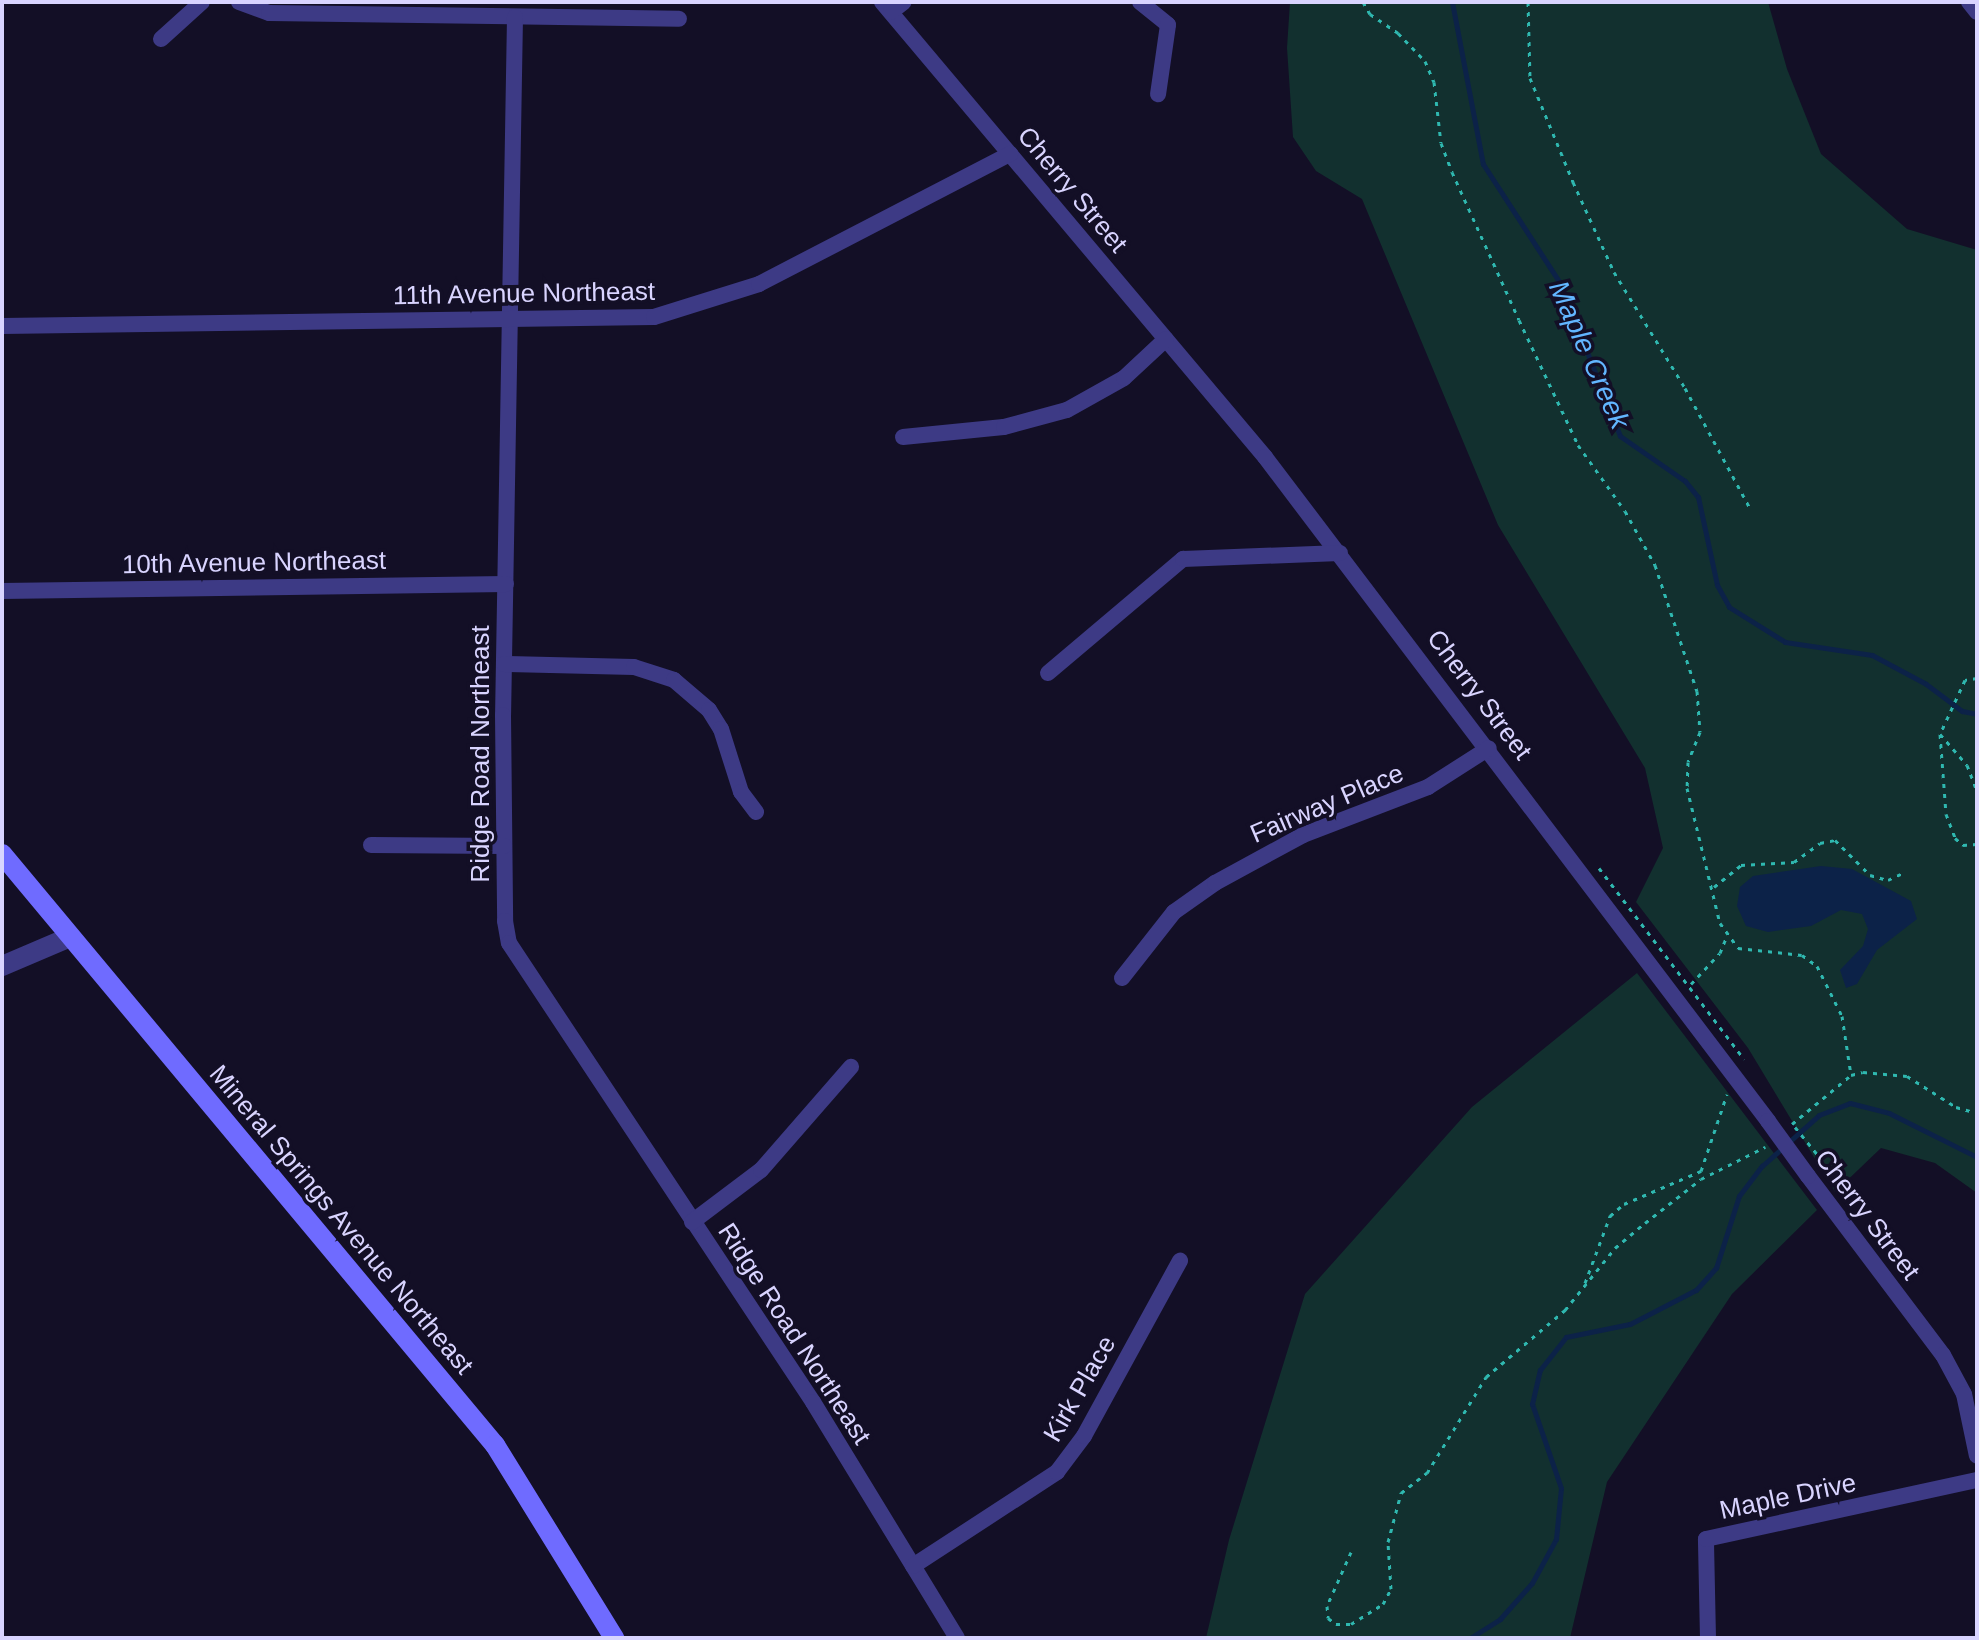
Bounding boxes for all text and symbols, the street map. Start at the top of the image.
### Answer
street label: Cherry Street [1010,121,1134,259]
street label: 11th Avenue Northeast [392,276,656,312]
water label: Maple Creek [1541,276,1637,434]
street label: 10th Avenue Northeast [121,545,387,581]
street label: Cherry Street [1420,624,1538,766]
street label: Ridge Road Northeast [465,625,497,883]
street label: Fairway Place [1246,758,1408,850]
street label: Mineral Springs Avenue Northeast [202,1058,480,1382]
street label: Cherry Street [1808,1144,1926,1286]
street label: Ridge Road Northeast [711,1218,877,1450]
street label: Kirk Place [1037,1331,1123,1447]
street label: Maple Drive [1717,1467,1859,1527]

